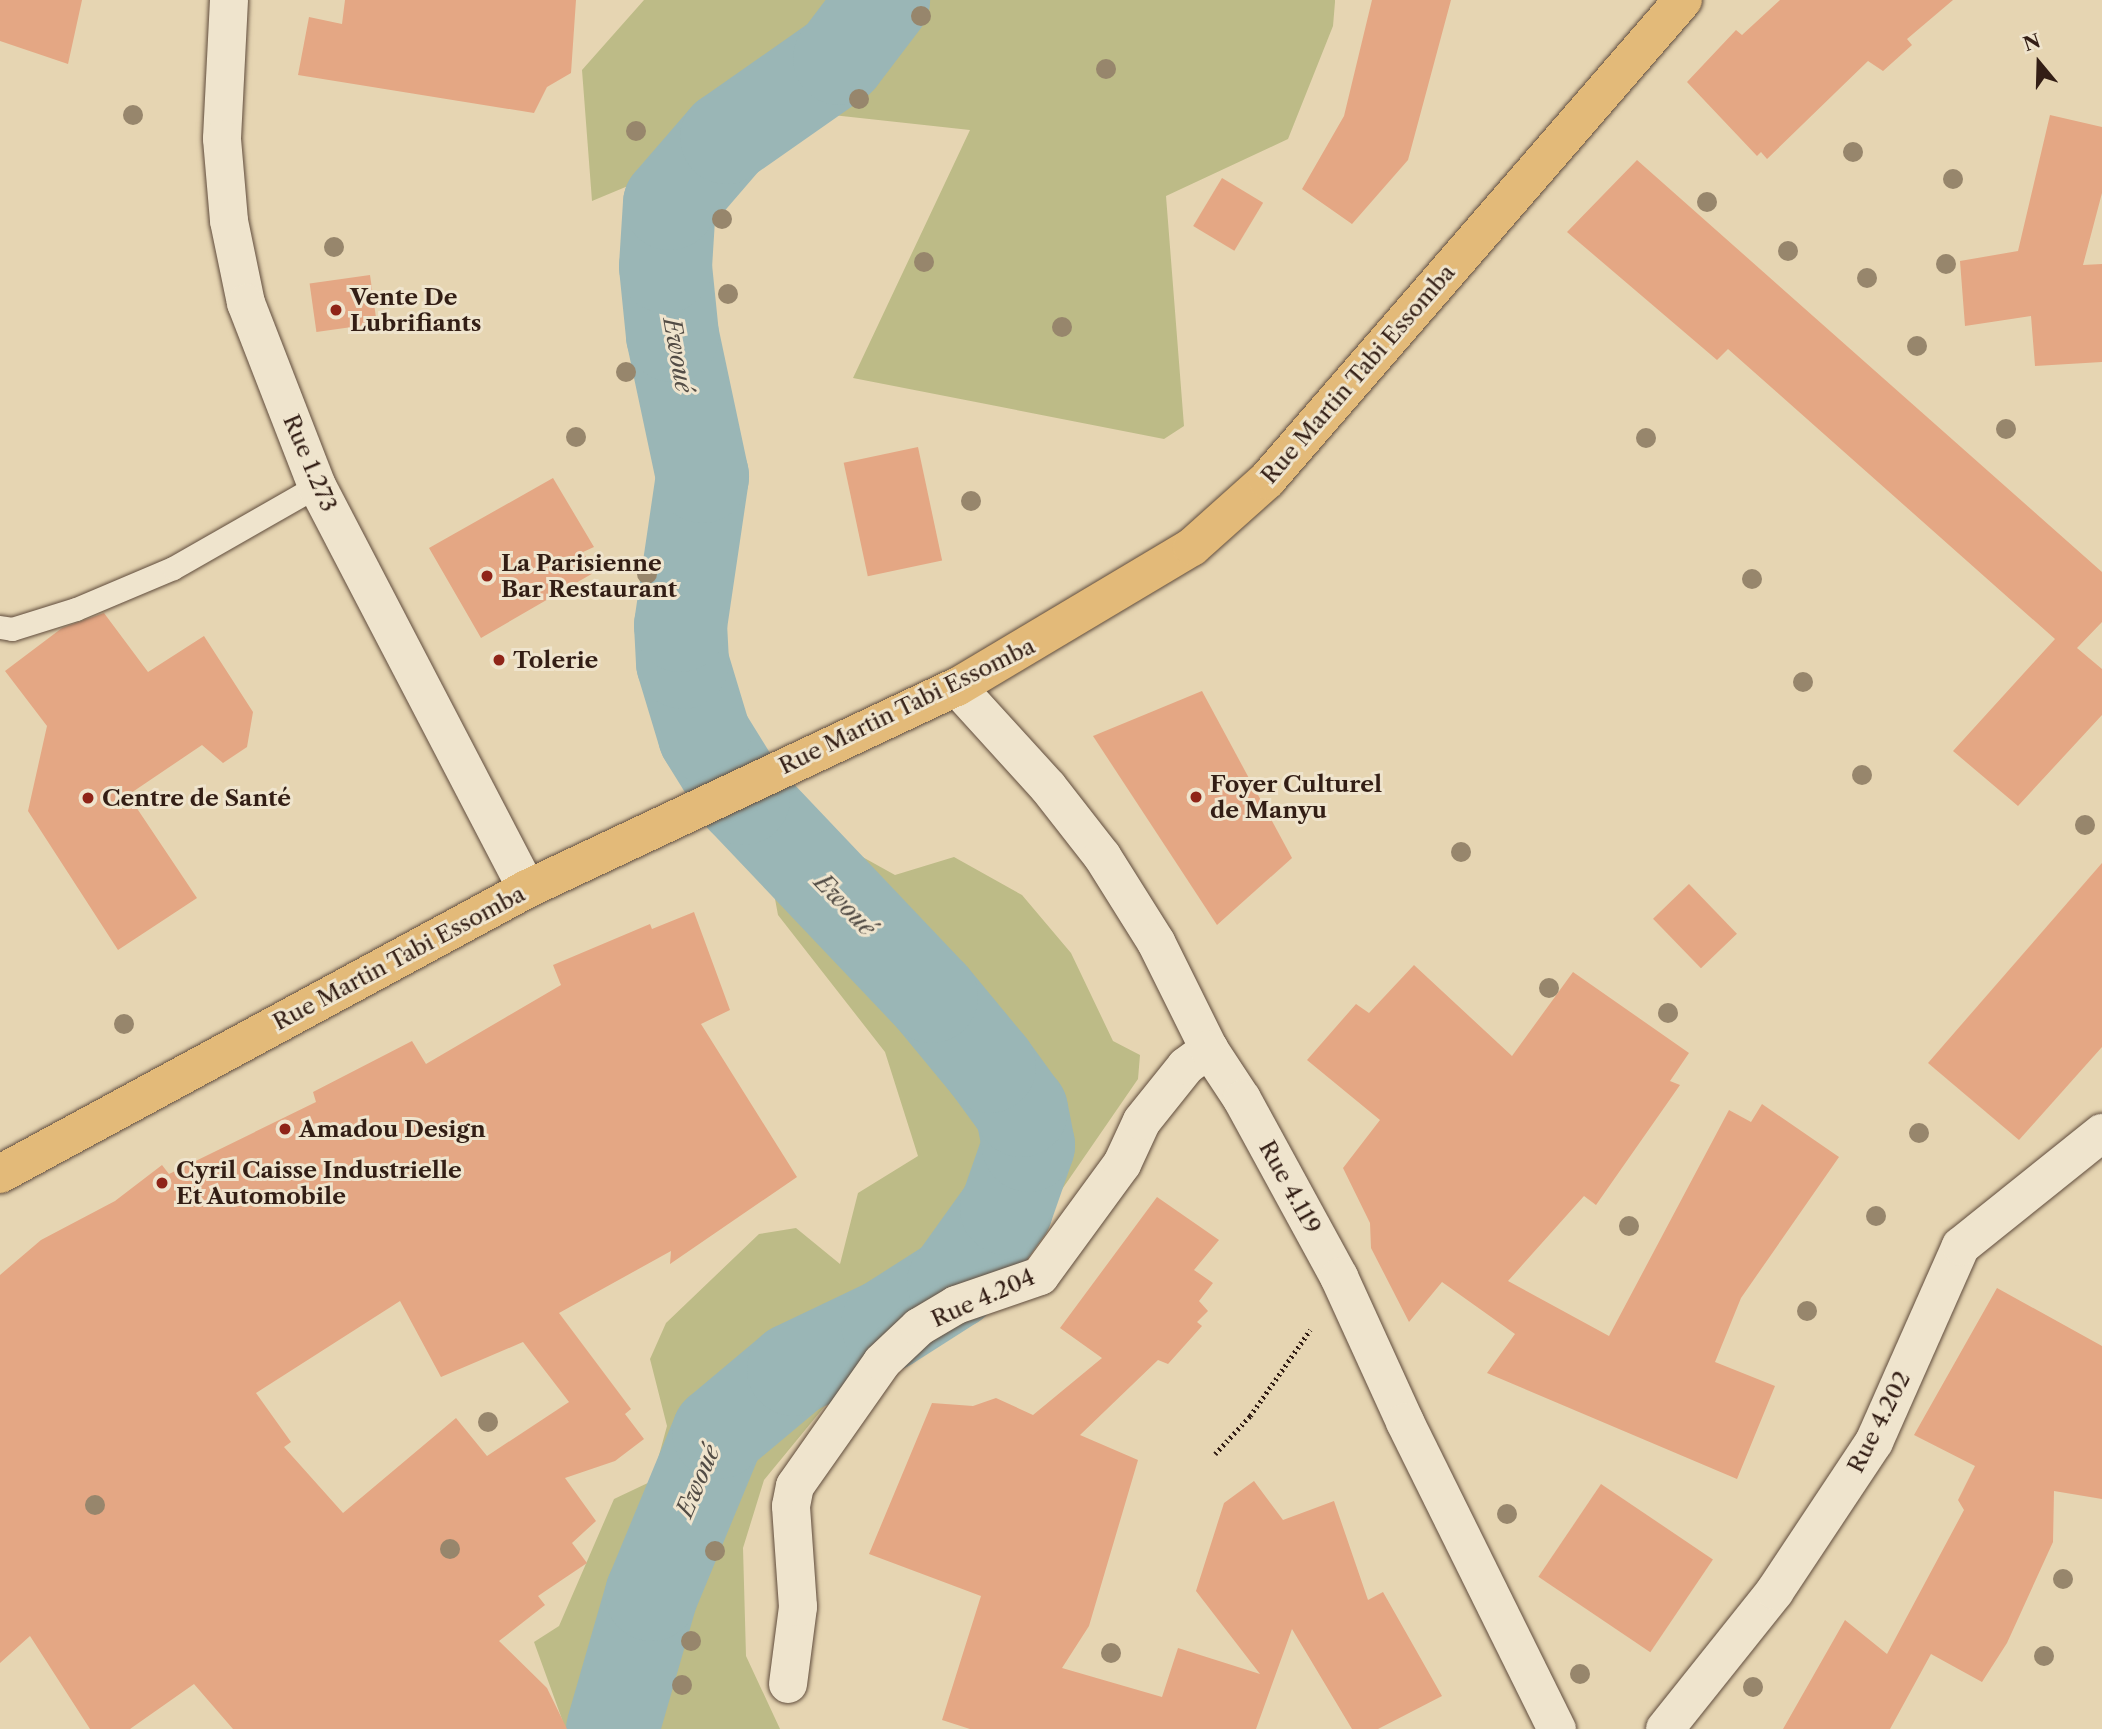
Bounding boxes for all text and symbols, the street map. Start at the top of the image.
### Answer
north arrow [2004,28,2074,98]
text: N [2020,29,2044,56]
street label: Rue Martin Tabi Essomba [1255,258,1461,490]
place label: Vente De Lubrifiants [350,283,481,337]
marker: Vente De Lubrifiants [328,302,344,318]
water label: Ewoué [657,315,699,395]
street label: Rue 1.273 [277,410,343,516]
place label: La Parisienne Bar Restaurant [501,549,677,603]
marker: La Parisienne Bar Restaurant [479,568,495,584]
street label: Rue Martin Tabi Essomba [774,632,1040,780]
place label: Tolerie [513,646,598,674]
marker: Tolerie [491,652,507,668]
place label: Foyer Culturel de Manyu [1210,770,1382,824]
place label: Centre de Santé [102,784,291,812]
marker: Foyer Culturel de Manyu [1188,789,1204,805]
marker: Centre de Santé [80,790,96,806]
water label: Ewoué [808,868,882,942]
street label: Rue Martin Tabi Essomba [268,880,530,1036]
place label: Amadou Design [299,1115,486,1143]
marker: Amadou Design [277,1121,293,1137]
street label: Rue 4.119 [1253,1136,1327,1238]
place label: Cyril Caisse Industrielle Et Automobile [176,1156,462,1210]
marker: Cyril Caisse Industrielle Et Automobile [154,1175,170,1191]
street label: Rue 4.204 [927,1263,1039,1333]
street label: Rue 4.202 [1842,1367,1916,1477]
water label: Ewoué [670,1441,726,1521]

